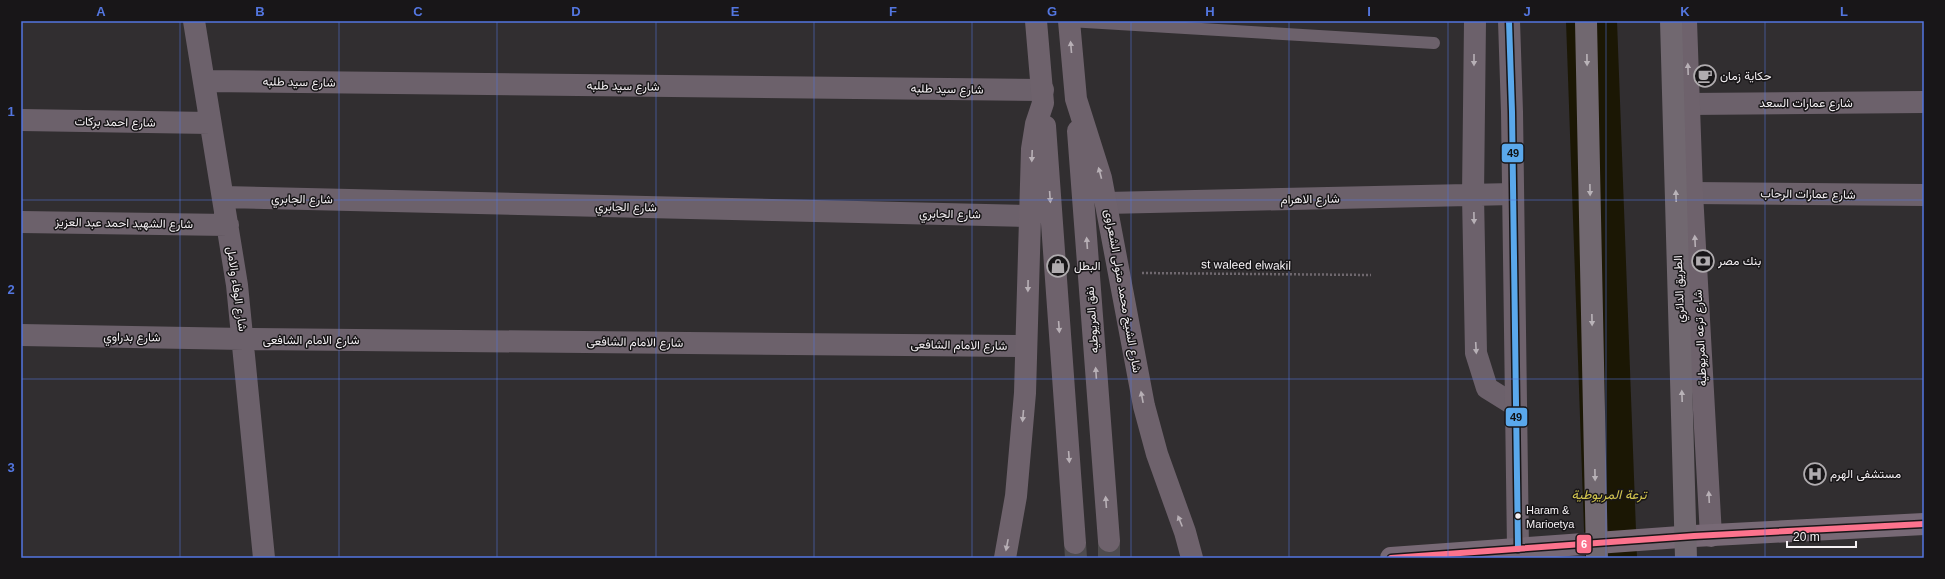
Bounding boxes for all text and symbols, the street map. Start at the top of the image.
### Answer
text: A [96,4,106,19]
text: B [255,4,265,19]
text: C [413,4,423,19]
text: D [571,4,581,19]
text: E [731,4,740,19]
text: F [889,4,897,19]
text: G [1047,4,1057,19]
text: H [1205,4,1215,19]
text: I [1367,4,1371,19]
text: J [1523,4,1531,19]
text: K [1680,4,1690,19]
text: L [1840,4,1848,19]
one-way arrow [1068,41,1075,53]
one-way arrow [1471,54,1477,67]
one-way arrow [1584,54,1590,67]
one-way arrow [1684,63,1691,75]
cafe icon: حكاية زمان [1692,63,1718,89]
place label: حكاية زمان [1720,69,1771,84]
street label: شارع سيد طلبه [262,74,336,92]
street label: شارع سيد طلبه [586,78,660,96]
street label: شارع سيد طلبه [910,81,984,99]
street label: شارع عمارات السعد [1759,96,1853,112]
text: 1 [7,104,15,119]
street label: شارع احمد بركات [74,114,156,132]
line badge: 49 [1501,143,1524,163]
text: 49 [1507,147,1519,159]
one-way arrow [1029,150,1035,163]
one-way arrow [1097,166,1103,178]
one-way arrow [1586,184,1593,196]
street label: شارع عمارات الرحاب [1760,186,1856,204]
one-way arrow [1673,189,1679,202]
street label: شارع الجابري [271,191,333,210]
one-way arrow [1047,191,1054,203]
street label: شارع الاهرام [1280,191,1340,209]
street label: شارع الجابري [595,199,657,218]
street label: شارع الجابري [919,206,981,225]
street label: شارع الشيخ محمد متولى الشعراوى [1100,208,1144,374]
one-way arrow [1471,212,1477,225]
street label: شارع الشهيد احمد عبد العزيز [54,215,193,233]
one-way arrow [1692,234,1698,247]
one-way arrow [1083,237,1090,249]
street label: شارع الوفاء والامل [222,246,250,332]
bank icon: بنك مصر [1690,248,1716,274]
shop icon: البطل [1045,253,1071,279]
place label: بنك مصر [1717,254,1761,269]
street label: الطريق الدائري [1671,255,1690,323]
street label: st waleed elwakil [1201,257,1291,273]
place label: البطل [1074,259,1101,274]
one-way arrow [1025,280,1031,293]
text: 2 [7,282,15,297]
street label: نفق المريوطيه [1083,286,1102,354]
street label: شارع ترعه المريوطية [1690,289,1712,387]
one-way arrow [1589,314,1595,327]
one-way arrow [1056,321,1063,333]
street label: شارع بدراوي [103,330,161,347]
street label: شارع الامام الشافعى [263,333,359,349]
street label: شارع الامام الشافعى [586,334,683,352]
street label: شارع الامام الشافعى [910,337,1007,355]
one-way arrow [1473,342,1480,354]
one-way arrow [1093,367,1100,379]
one-way arrow [1679,389,1685,402]
one-way arrow [1139,391,1145,403]
line badge: 49 [1505,407,1528,427]
one-way arrow [1019,410,1026,422]
text: 49 [1510,411,1522,423]
one-way arrow [1065,451,1072,463]
text: 3 [7,460,15,475]
hospital icon: مستشفى الهرم [1802,461,1828,487]
place label: مستشفى الهرم [1830,467,1901,482]
one-way arrow [1592,469,1599,481]
water label: ترعة المريوطية [1572,487,1648,503]
one-way arrow [1706,490,1712,503]
one-way arrow [1102,496,1109,508]
place label: Haram & Marioetya [1526,504,1575,530]
marker: Haram & Marioetya [1513,511,1523,521]
one-way arrow [1177,514,1183,526]
scale bar [1787,523,1856,549]
text: 20 m [1793,530,1820,544]
line badge: 6 [1576,534,1592,554]
text: 6 [1581,538,1587,550]
one-way arrow [1004,539,1010,551]

